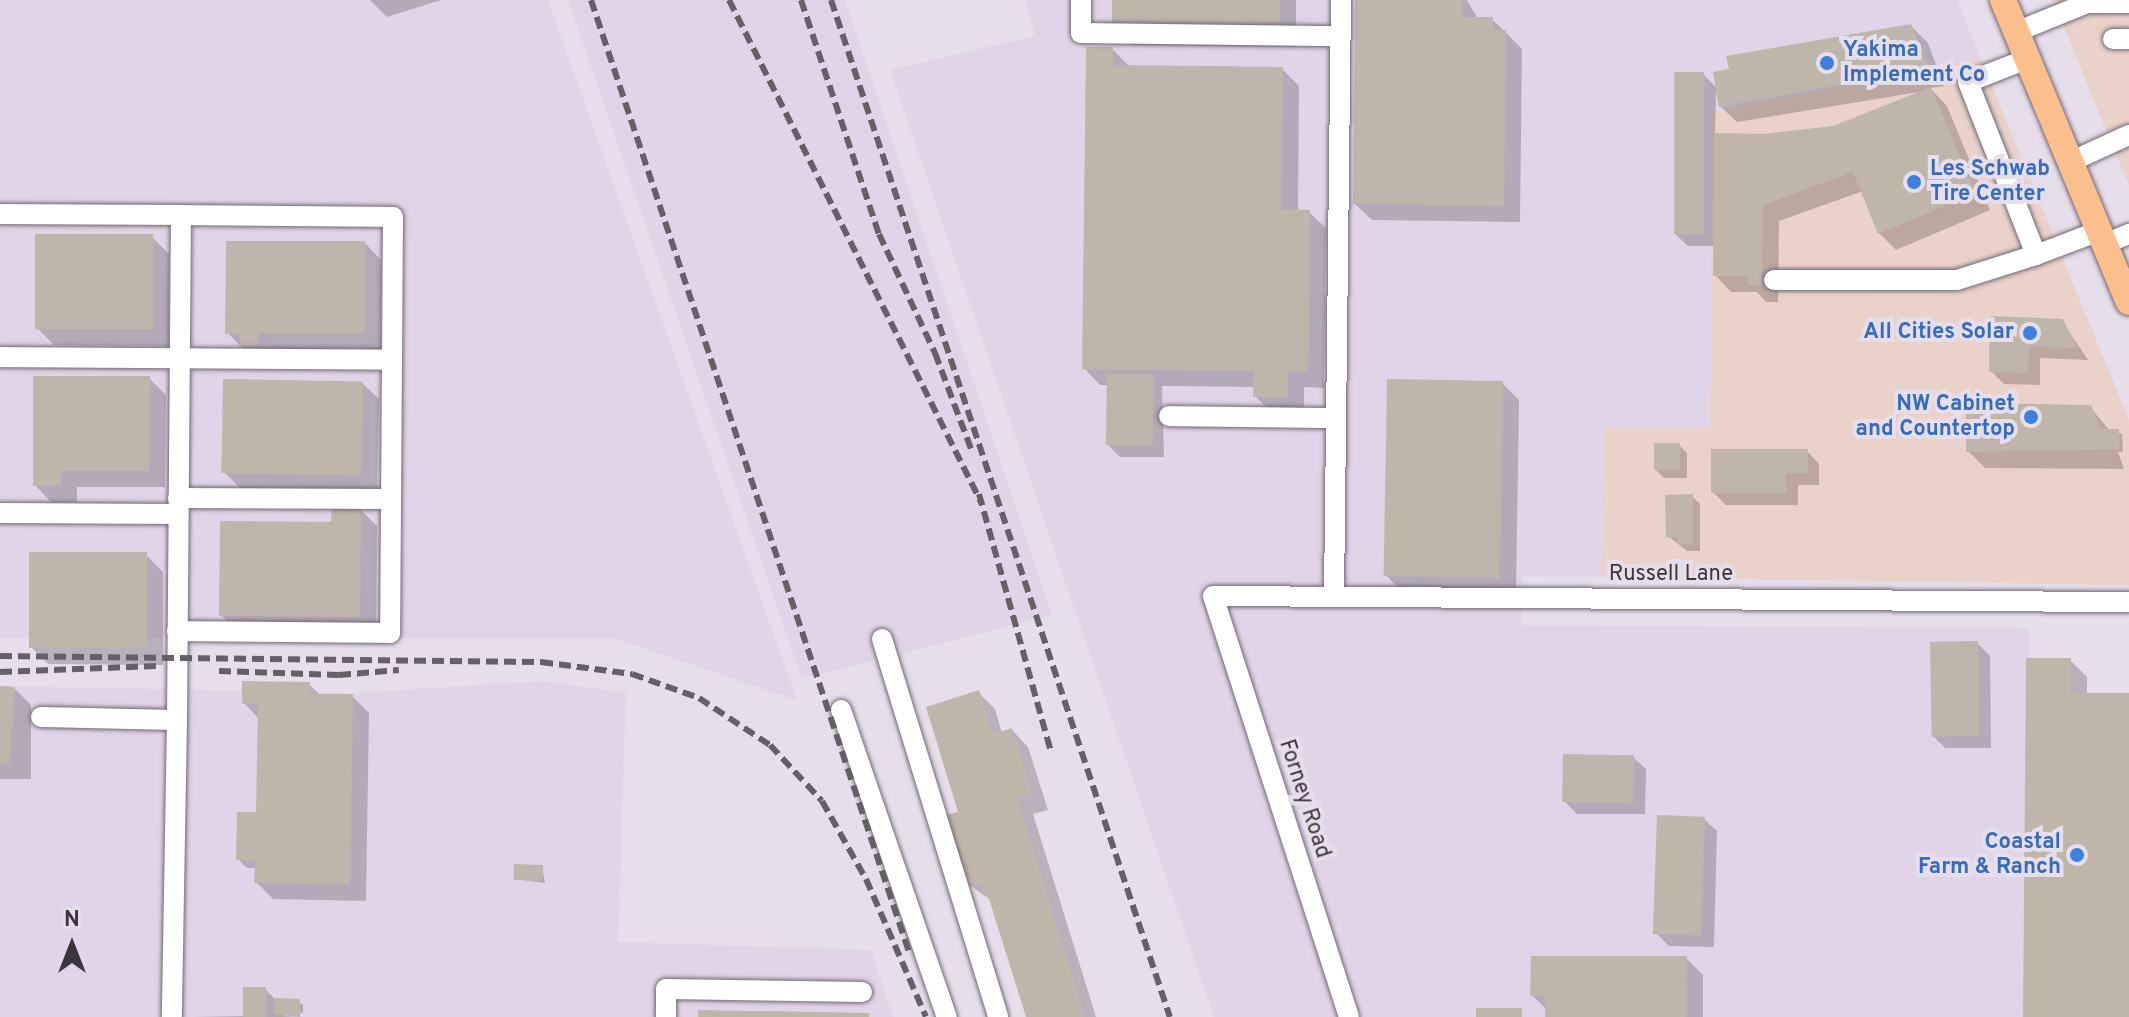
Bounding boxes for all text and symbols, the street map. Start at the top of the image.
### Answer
place label: Yakima Implement Co [1843,37,1985,88]
marker: Yakima Implement Co [1818,54,1836,72]
place label: Les Schwab Tire Center [1930,156,2050,208]
marker: Les Schwab Tire Center [1905,173,1923,191]
place label: All Cities Solar [1863,320,2014,346]
marker: All Cities Solar [2021,324,2039,342]
place label: NW Cabinet and Countertop [1856,391,2015,442]
marker: NW Cabinet and Countertop [2022,408,2040,426]
street label: Russell Lane [1609,562,1733,588]
street label: Forney Road [1272,736,1336,862]
place label: Coastal Farm & Ranch [1918,829,2061,880]
marker: Coastal Farm & Ranch [2068,846,2086,864]
north arrow [32,905,112,985]
text: N [64,907,80,934]

